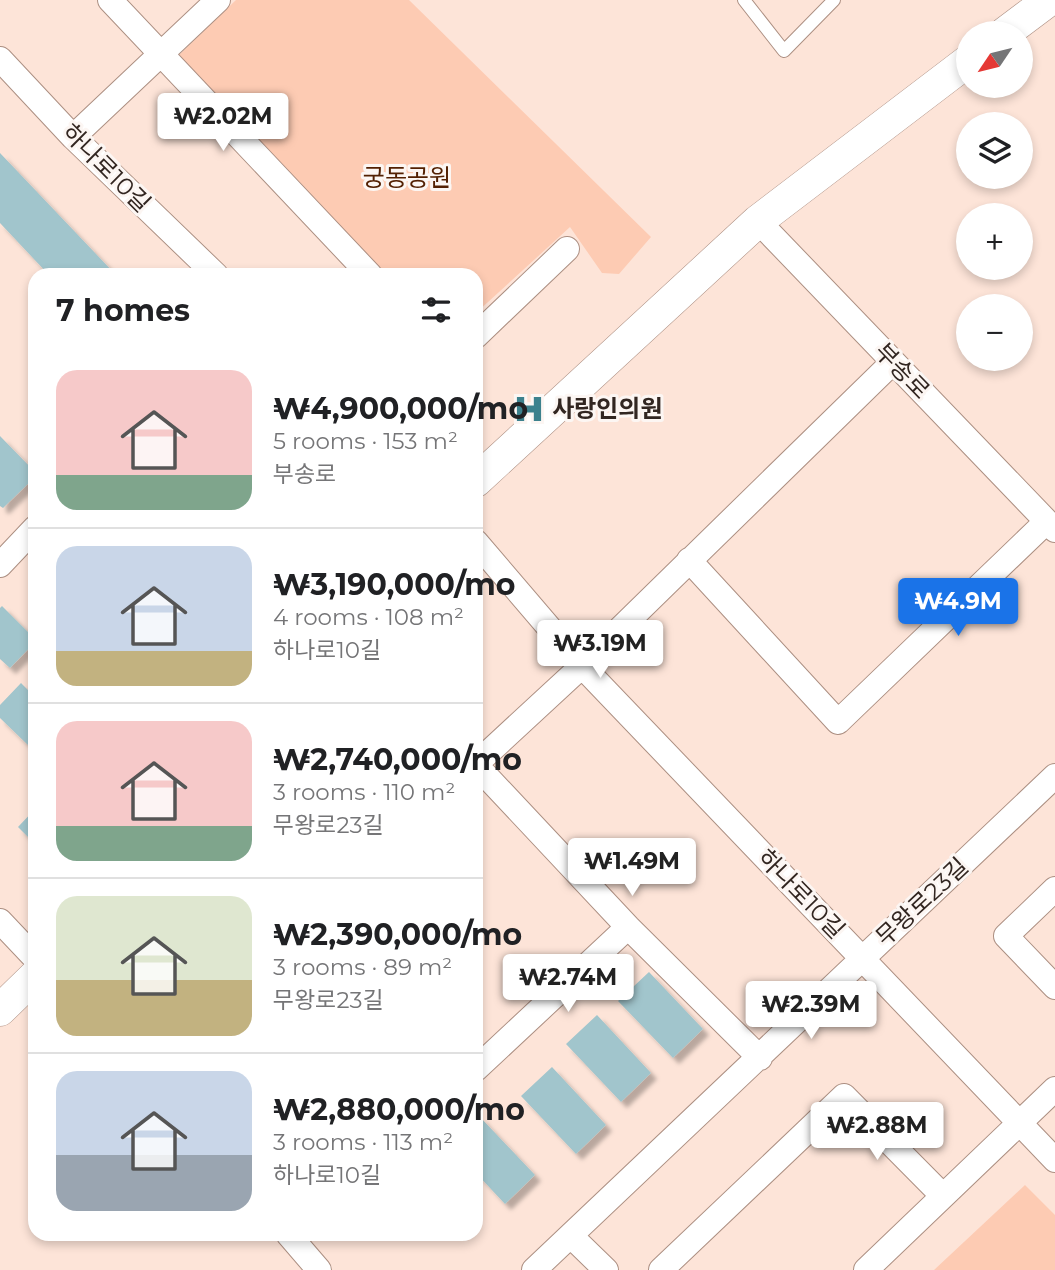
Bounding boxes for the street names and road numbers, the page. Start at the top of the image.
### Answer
street label: 하나로10길 [56,117,157,218]
street label: 부송로 [869,337,936,405]
street label: 하나로10길 [752,843,851,944]
street label: 무왕로23길 [870,852,974,952]

